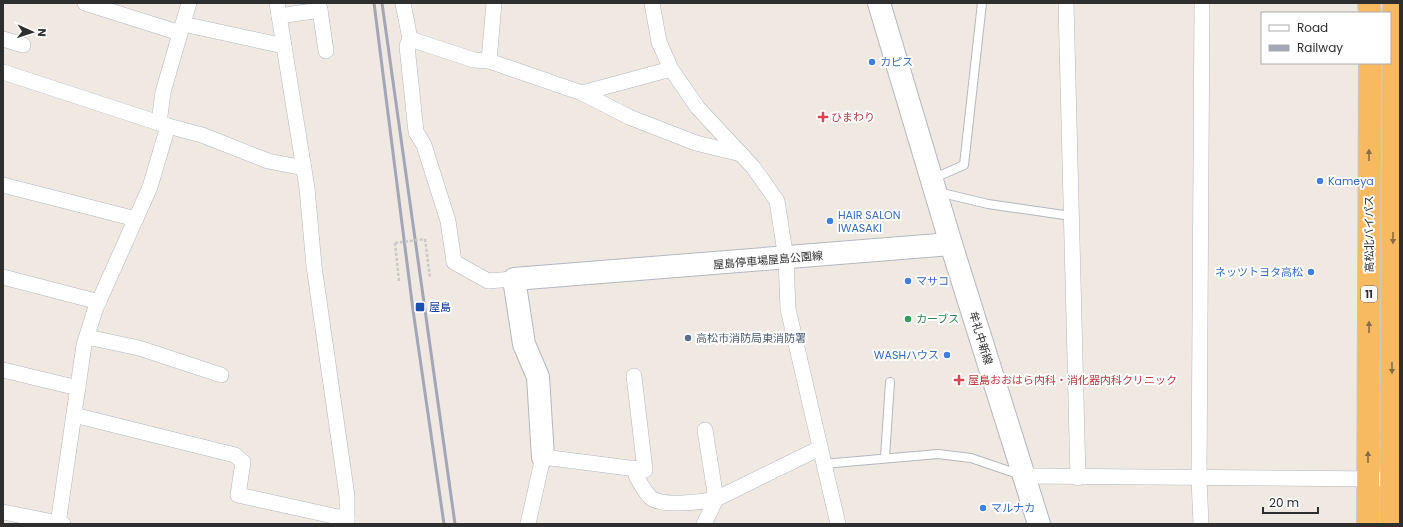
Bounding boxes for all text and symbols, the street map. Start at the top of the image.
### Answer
north arrow [12,12,52,52]
legend [1261,12,1391,64]
text: Road [1297,19,1328,36]
text: N [34,28,50,37]
text: Railway [1297,39,1343,56]
place label: カピス [880,54,913,70]
marker: カピス [867,57,877,67]
place label: ひまわり [831,109,875,125]
marker: ひまわり [818,112,828,122]
one-way arrow [1366,148,1372,161]
place label: Kameya [1328,173,1374,189]
marker: Kameya [1315,176,1325,186]
street label: 高松北バイパス [1361,196,1377,272]
place label: HAIR SALON IWASAKI [838,207,900,236]
marker: HAIR SALON IWASAKI [825,216,835,226]
one-way arrow [1390,232,1396,245]
street label: 屋島停車場屋島公園線 [713,247,823,273]
place label: ネッツトヨタ高松 [1215,264,1303,280]
marker: ネッツトヨタ高松 [1306,267,1316,277]
place label: マサコ [916,273,949,289]
marker: マサコ [903,276,913,286]
road number: 11 [1361,286,1377,302]
place label: 屋島 [429,299,451,315]
marker: 屋島 [414,301,426,313]
street label: 牟礼中新線 [965,309,997,367]
place label: カーブス [916,311,959,327]
marker: カーブス [903,314,913,324]
one-way arrow [1366,320,1372,333]
place label: 高松市消防局東消防署 [696,330,806,346]
marker: 高松市消防局東消防署 [683,333,693,343]
place label: WASHハウス [874,347,939,363]
marker: WASHハウス [942,350,952,360]
one-way arrow [1389,362,1395,375]
place label: 屋島おおはら内科・消化器内科クリニック [968,372,1177,388]
marker: 屋島おおはら内科・消化器内科クリニック [953,374,965,386]
one-way arrow [1365,450,1371,463]
scale bar [1263,489,1318,515]
text: 20 m [1269,494,1299,511]
place label: マルナカ [991,500,1035,516]
marker: マルナカ [978,503,988,513]

